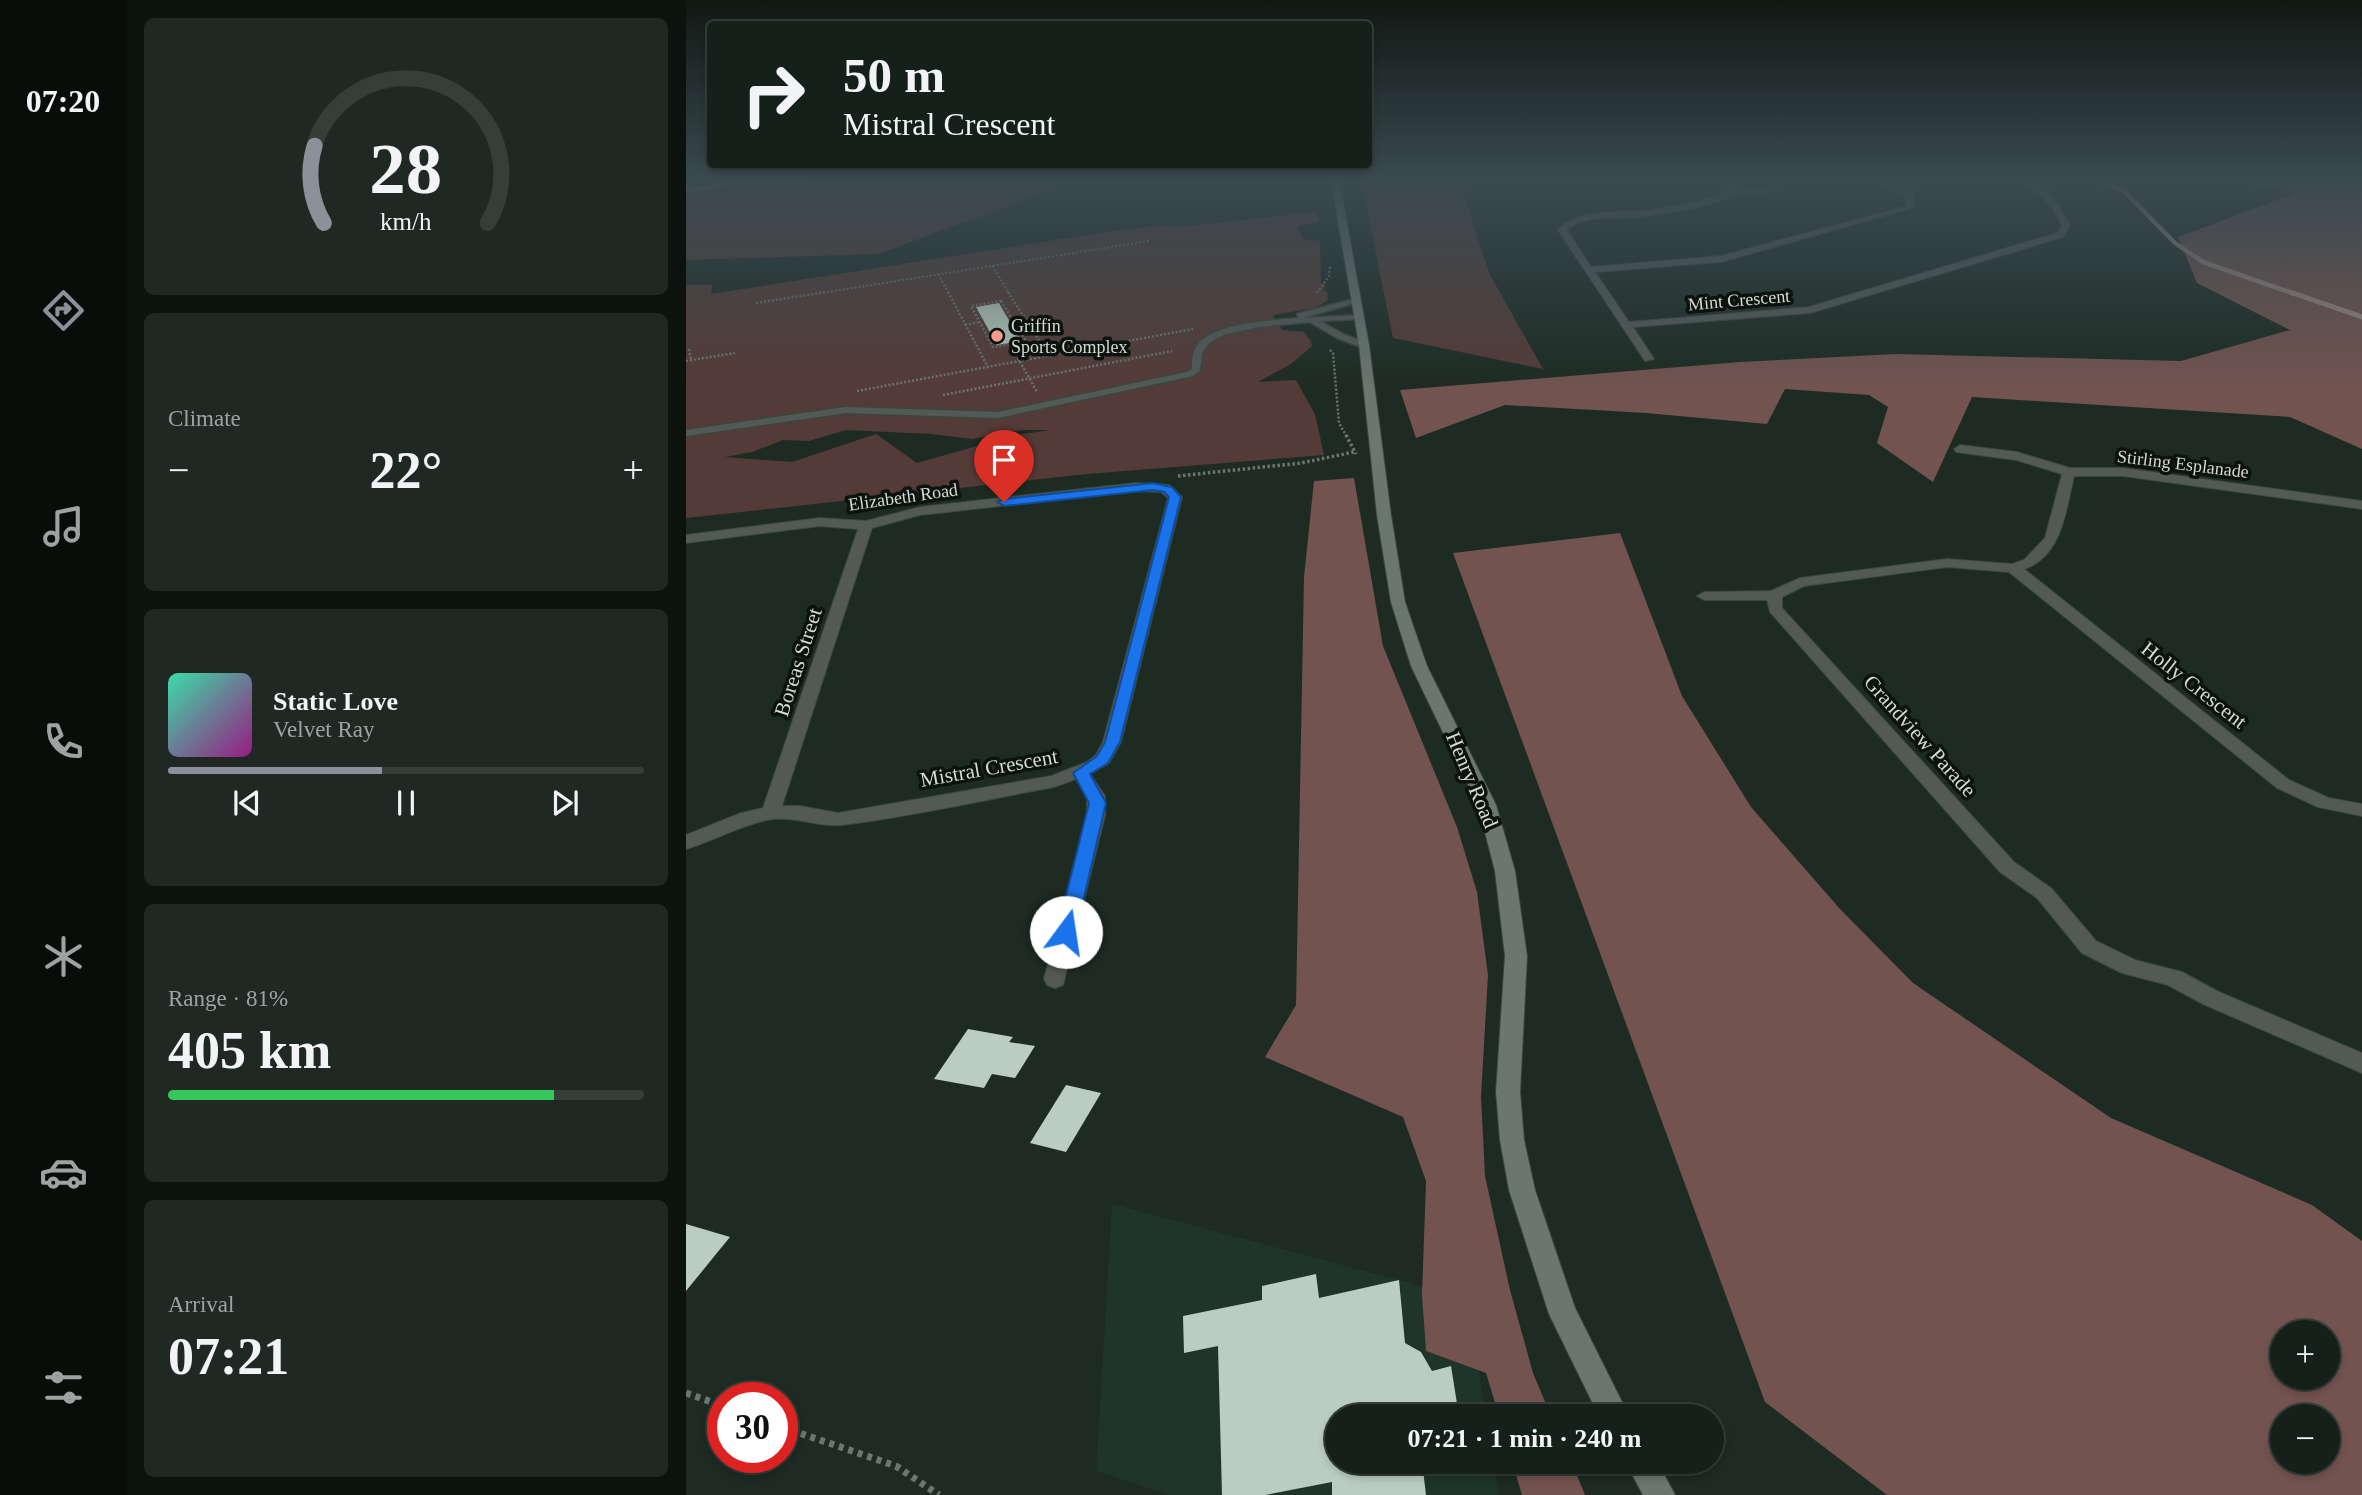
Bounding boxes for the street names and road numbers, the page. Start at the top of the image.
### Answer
street label: Mint Crescent [1687,286,1791,314]
street label: Stirling Esplanade [2116,446,2250,482]
street label: Elizabeth Road [847,479,959,515]
street label: Boreas Street [769,605,827,719]
street label: Holly Crescent [2137,637,2251,734]
street label: Grandview Parade [1859,670,1981,802]
street label: Henry Road [1441,728,1503,832]
street label: Mistral Crescent [918,744,1060,792]

